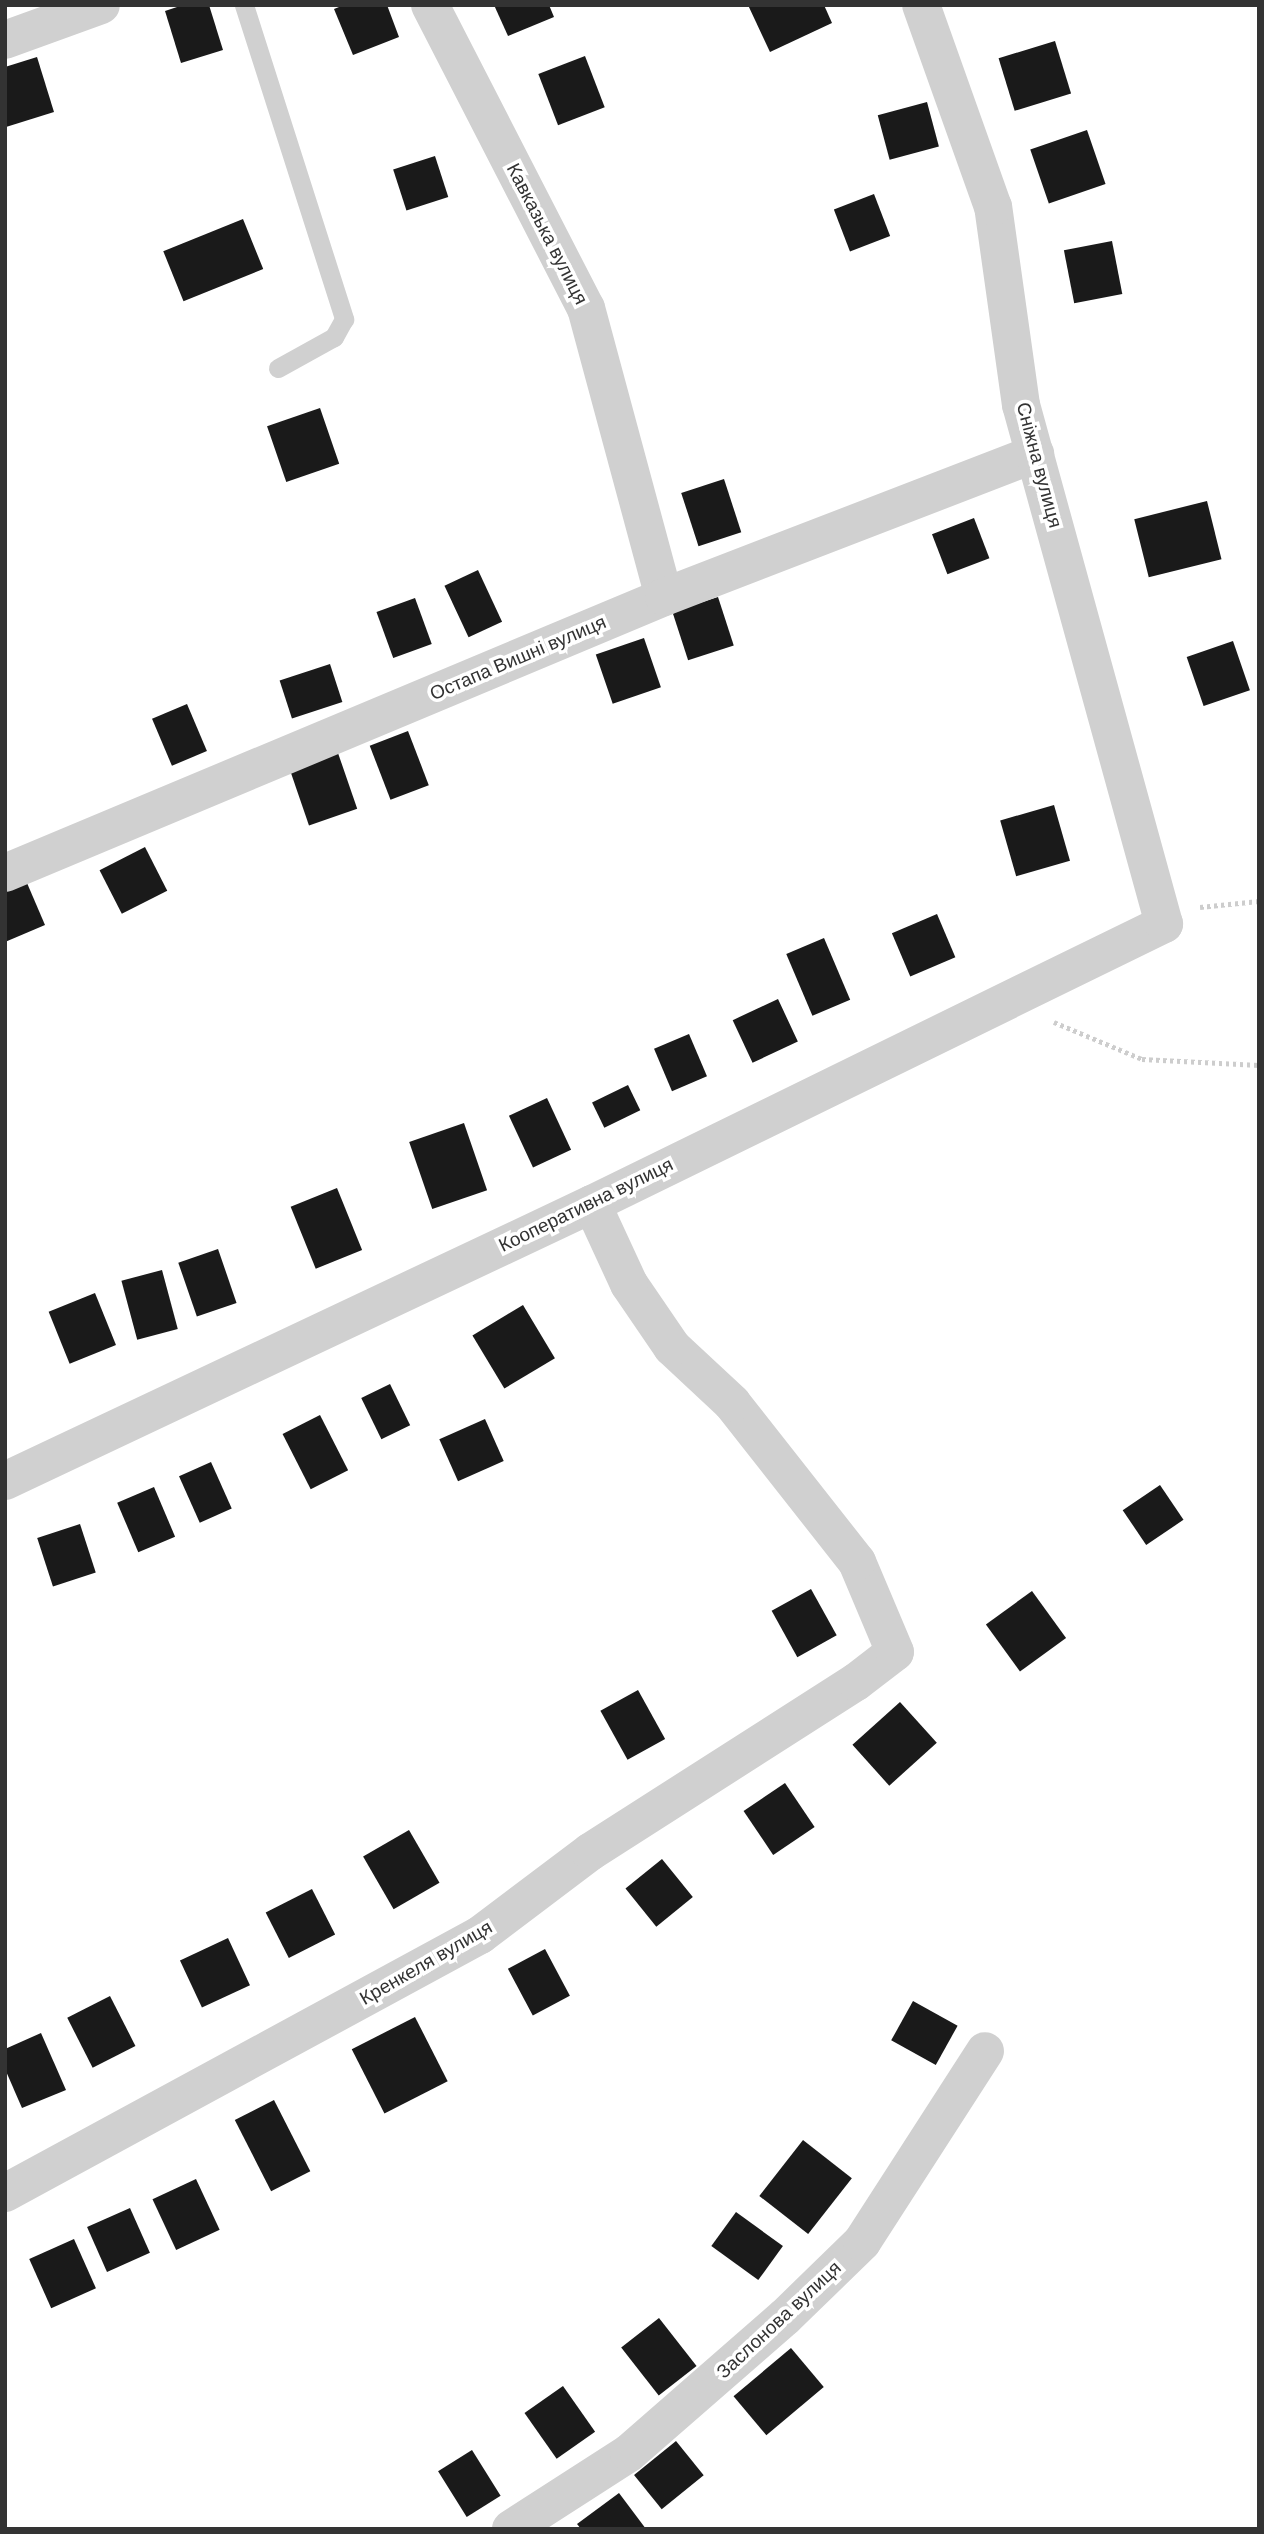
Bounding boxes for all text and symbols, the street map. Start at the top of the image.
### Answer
street label: Кавказька вулиця [502,160,592,308]
street label: Сніжна вулиця [1011,400,1067,530]
street label: Остапа Вишні вулиця [426,611,610,705]
street label: Кооперативна вулиця [495,1153,677,1257]
street label: Кренкеля вулиця [356,1916,496,2010]
street label: Заслонова вулиця [712,2257,846,2383]

